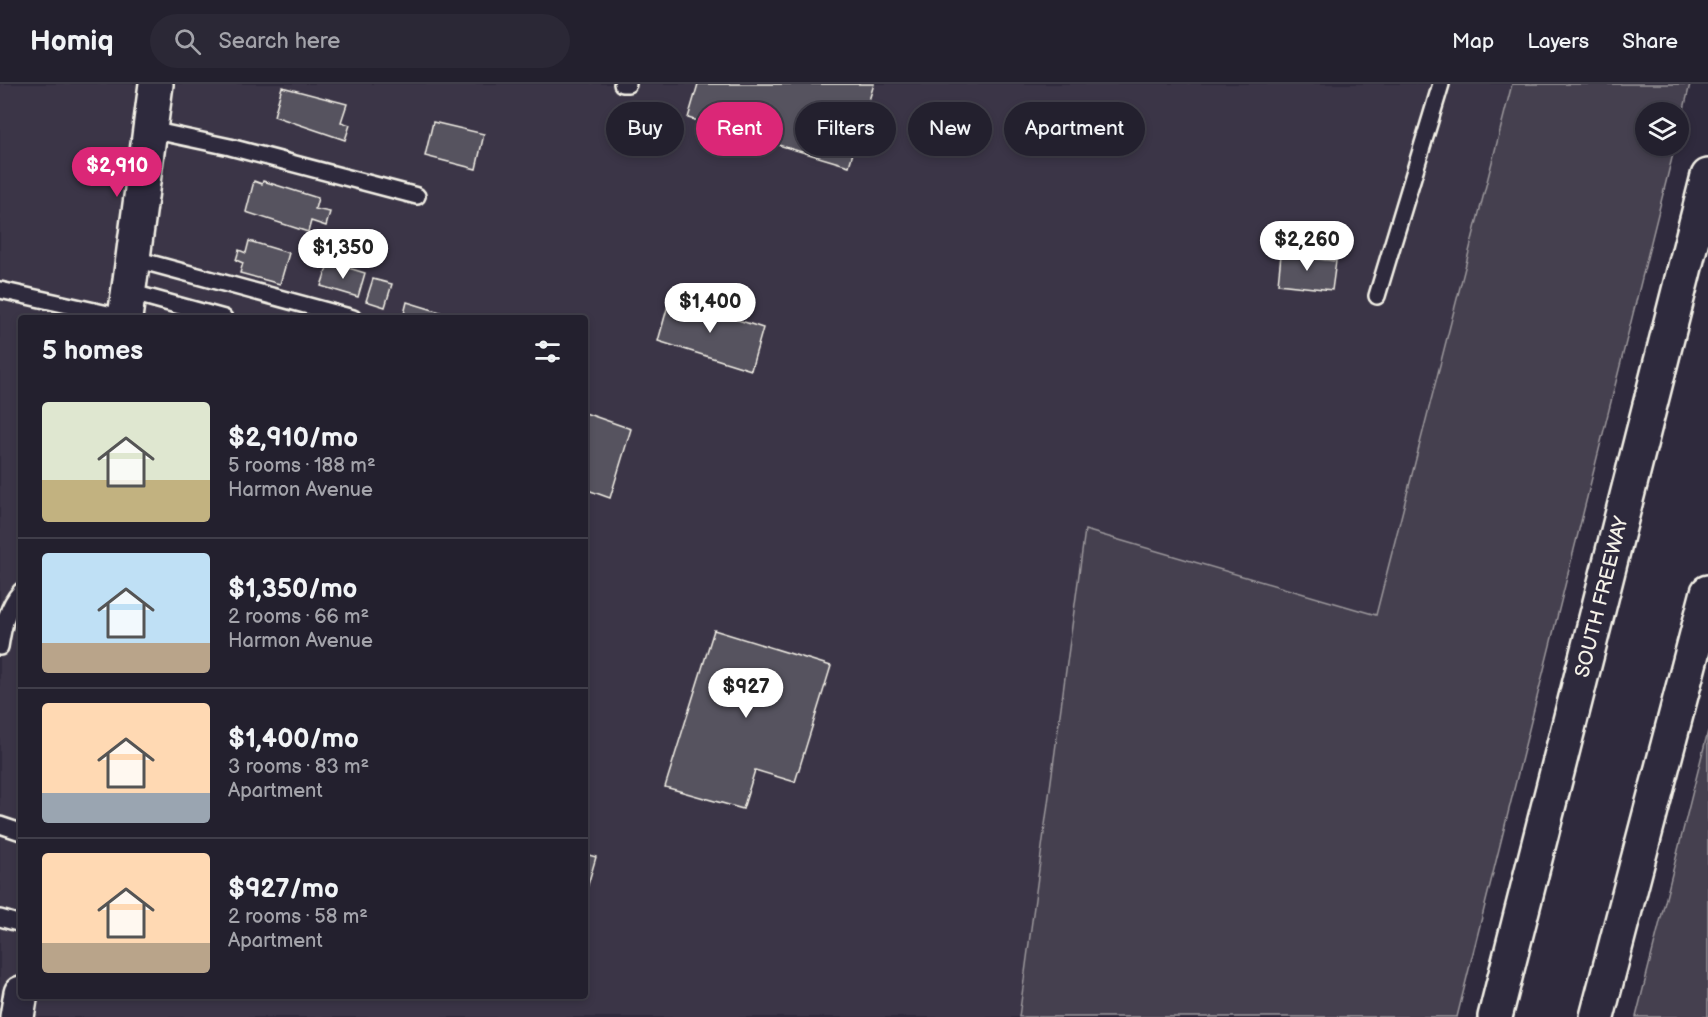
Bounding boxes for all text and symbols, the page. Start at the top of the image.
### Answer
search box [150,14,570,68]
text: Homiq [30,25,114,58]
icon: search [171,25,204,58]
text: Search here [219,28,340,55]
text: Map [1452,29,1494,54]
text: Layers [1527,29,1589,54]
text: Share [1622,29,1678,54]
chip: Buy [606,102,684,156]
chip: Rent [696,102,783,156]
chip: Filters [795,102,896,156]
chip: New [908,102,992,156]
chip: Apartment [1004,102,1145,156]
map controls [1635,102,1689,156]
button: layers [1635,102,1689,156]
pin: $2,910 [68,147,166,198]
text: $2,910 [86,154,148,178]
pin: $2,260 [1258,221,1356,272]
text: $2,260 [1274,228,1340,252]
pin: $1,350 [294,229,392,280]
text: $1,350 [312,236,374,260]
pin: $1,400 [661,283,759,334]
text: $1,400 [679,290,741,314]
icon: filters [531,335,564,368]
text: 5 homes [42,336,143,367]
text: $2,910/mo [228,423,358,454]
icon: home [90,426,162,498]
text: 5 rooms · 188 m² [228,454,376,478]
text: Harmon Avenue [228,478,373,502]
street label: SOUTH FREEWAY [1570,514,1634,680]
text: $1,350/mo [228,574,357,605]
icon: home [90,577,162,649]
text: 2 rooms · 66 m² [228,605,369,629]
text: Harmon Avenue [228,629,373,653]
pin: $927 [710,668,782,719]
text: $927 [722,675,770,699]
text: $1,400/mo [228,724,359,755]
icon: home [90,727,162,799]
text: 3 rooms · 83 m² [228,755,369,779]
text: Apartment [228,779,323,803]
text: $927/mo [228,874,339,905]
icon: home [90,877,162,949]
text: 2 rooms · 58 m² [228,905,368,929]
text: Apartment [228,929,323,953]

